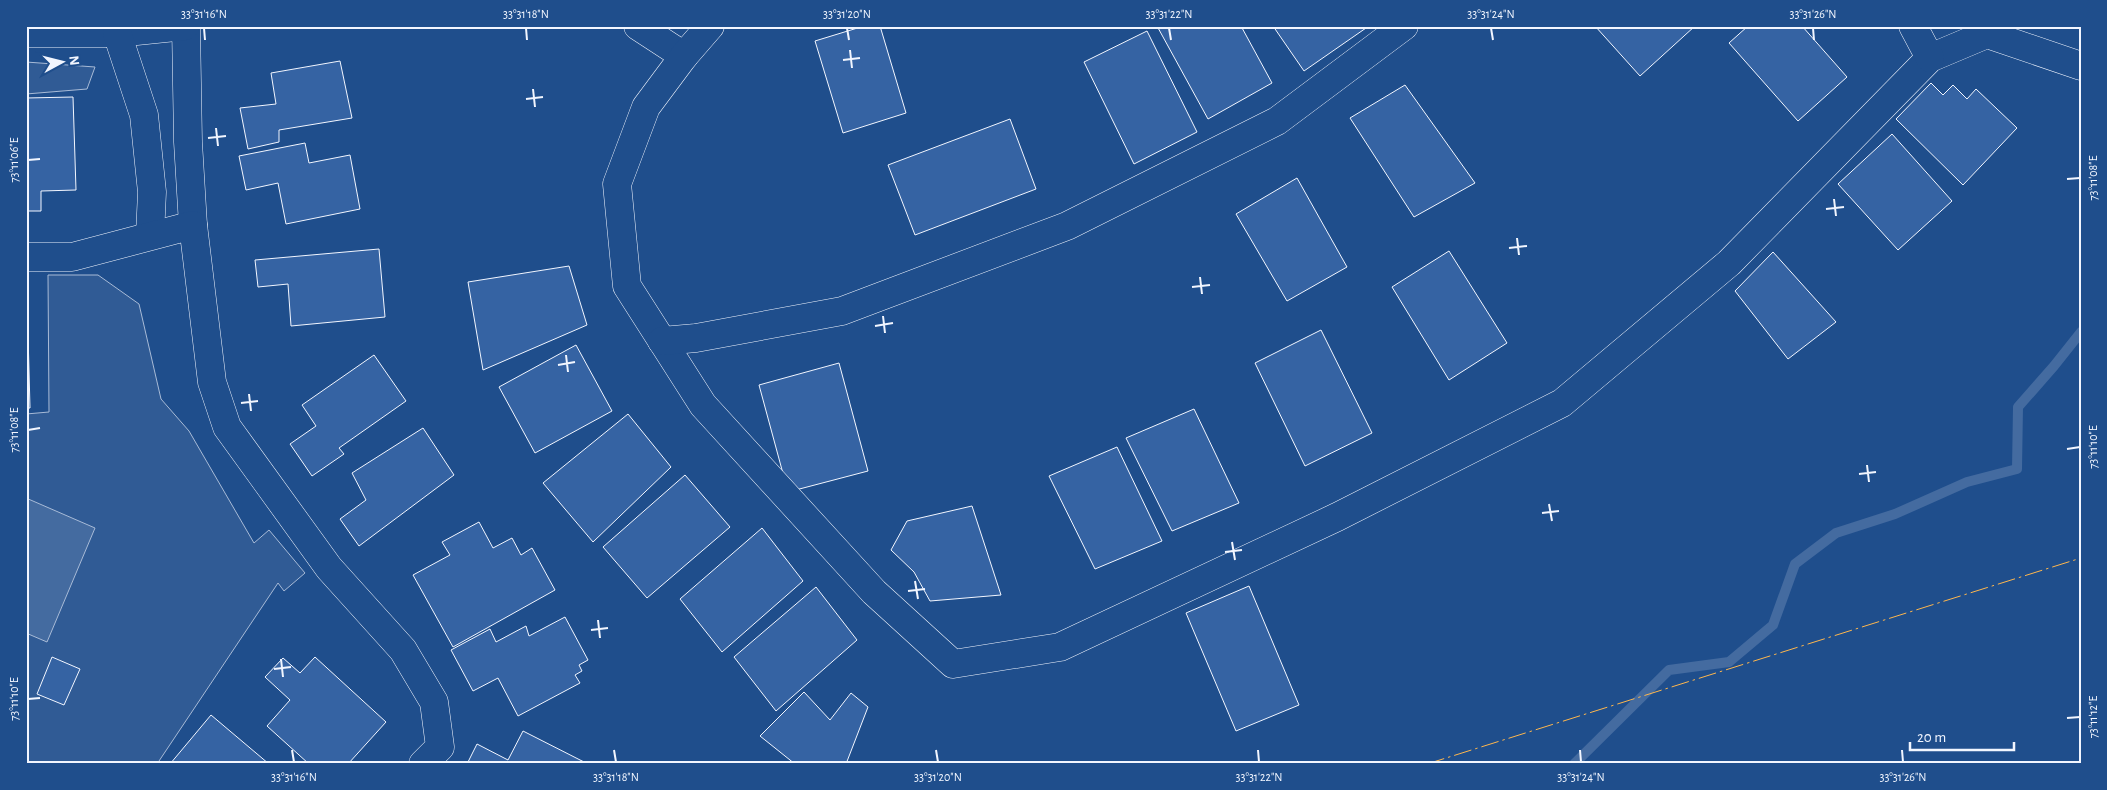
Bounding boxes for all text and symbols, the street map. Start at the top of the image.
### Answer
text: 33°31'16"N [181,8,227,20]
text: 33°31'18"N [503,8,549,20]
text: 33°31'20"N [823,8,871,20]
text: 33°31'22"N [1146,8,1192,20]
text: 33°31'24"N [1467,8,1515,20]
text: 33°31'26"N [1789,8,1837,20]
north arrow [38,38,88,88]
text: N [66,55,81,66]
text: 73°11'06"E [8,137,20,182]
text: 73°11'08"E [2087,155,2099,200]
text: 73°11'08"E [8,407,20,452]
text: 73°11'10"E [2087,425,2099,469]
text: 73°11'10"E [8,677,20,721]
text: 73°11'12"E [2087,696,2099,738]
scale bar [1910,720,2013,752]
text: 20 m [1917,730,1946,745]
text: 33°31'16"N [271,771,317,783]
text: 33°31'18"N [593,771,639,783]
text: 33°31'20"N [914,771,962,783]
text: 33°31'22"N [1236,771,1282,783]
text: 33°31'24"N [1557,771,1605,783]
text: 33°31'26"N [1879,771,1927,783]

